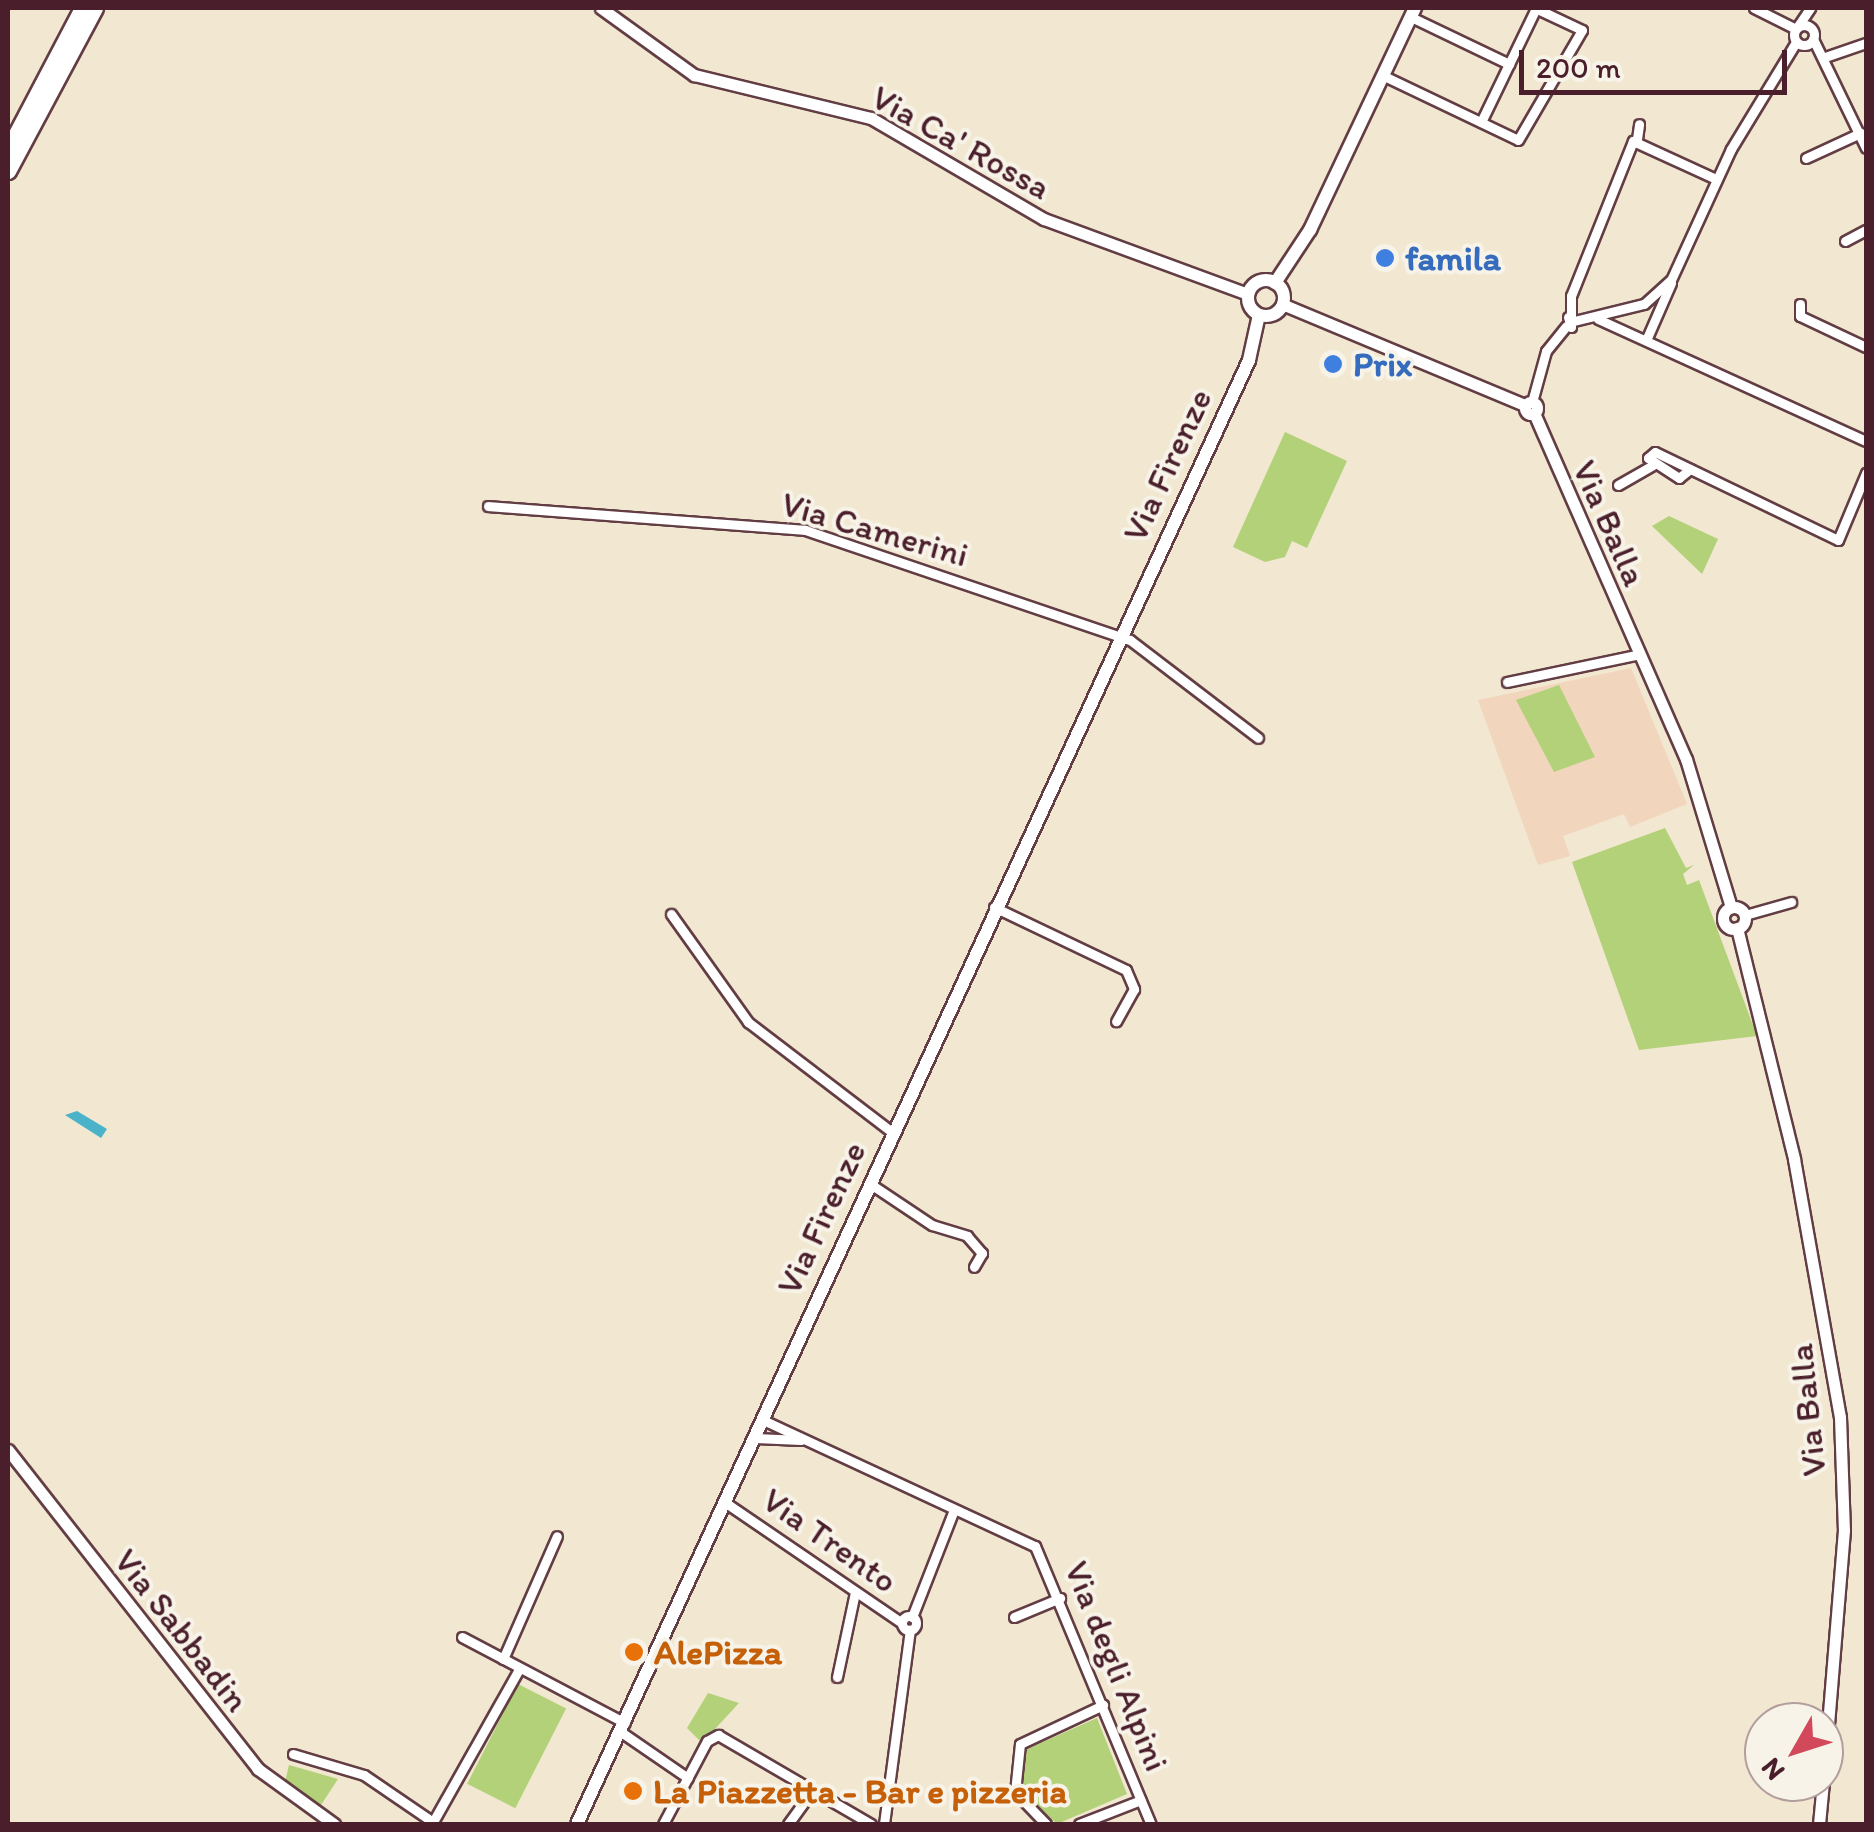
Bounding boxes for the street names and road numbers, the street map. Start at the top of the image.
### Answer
street label: Via Ca' Rossa [865,76,1057,208]
street label: Via Firenze [1113,382,1221,548]
street label: Via Balla [1564,454,1656,592]
street label: Via Camerini [777,482,973,576]
street label: Via Firenze [767,1135,875,1301]
street label: Via Balla [1779,1342,1835,1478]
street label: Via Trento [756,1479,904,1601]
street label: Via Sabbadin [106,1541,258,1719]
street label: Via degli Alpini [1056,1555,1178,1777]

